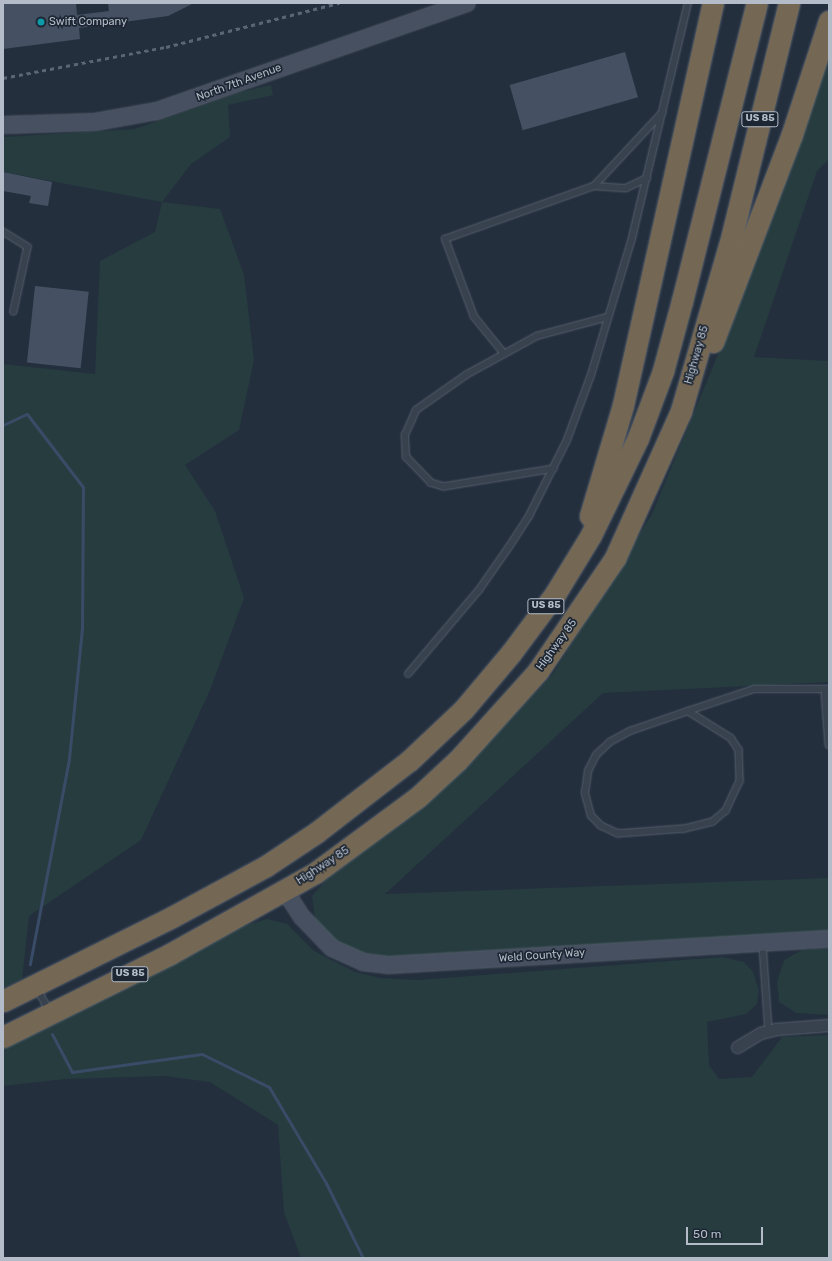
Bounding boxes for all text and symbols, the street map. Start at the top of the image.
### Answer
place label: Swift Company [49,15,127,29]
marker: Swift Company [36,17,46,27]
street label: North 7th Avenue [195,61,283,105]
road number: US 85 [741,111,779,127]
street label: Highway 85 [682,324,712,386]
road number: US 85 [527,598,565,614]
street label: Highway 85 [534,617,580,673]
street label: Highway 85 [294,844,352,888]
street label: Weld County Way [498,946,586,966]
road number: US 85 [111,966,149,982]
scale bar [688,1219,765,1245]
text: 50 m [693,1227,721,1241]

